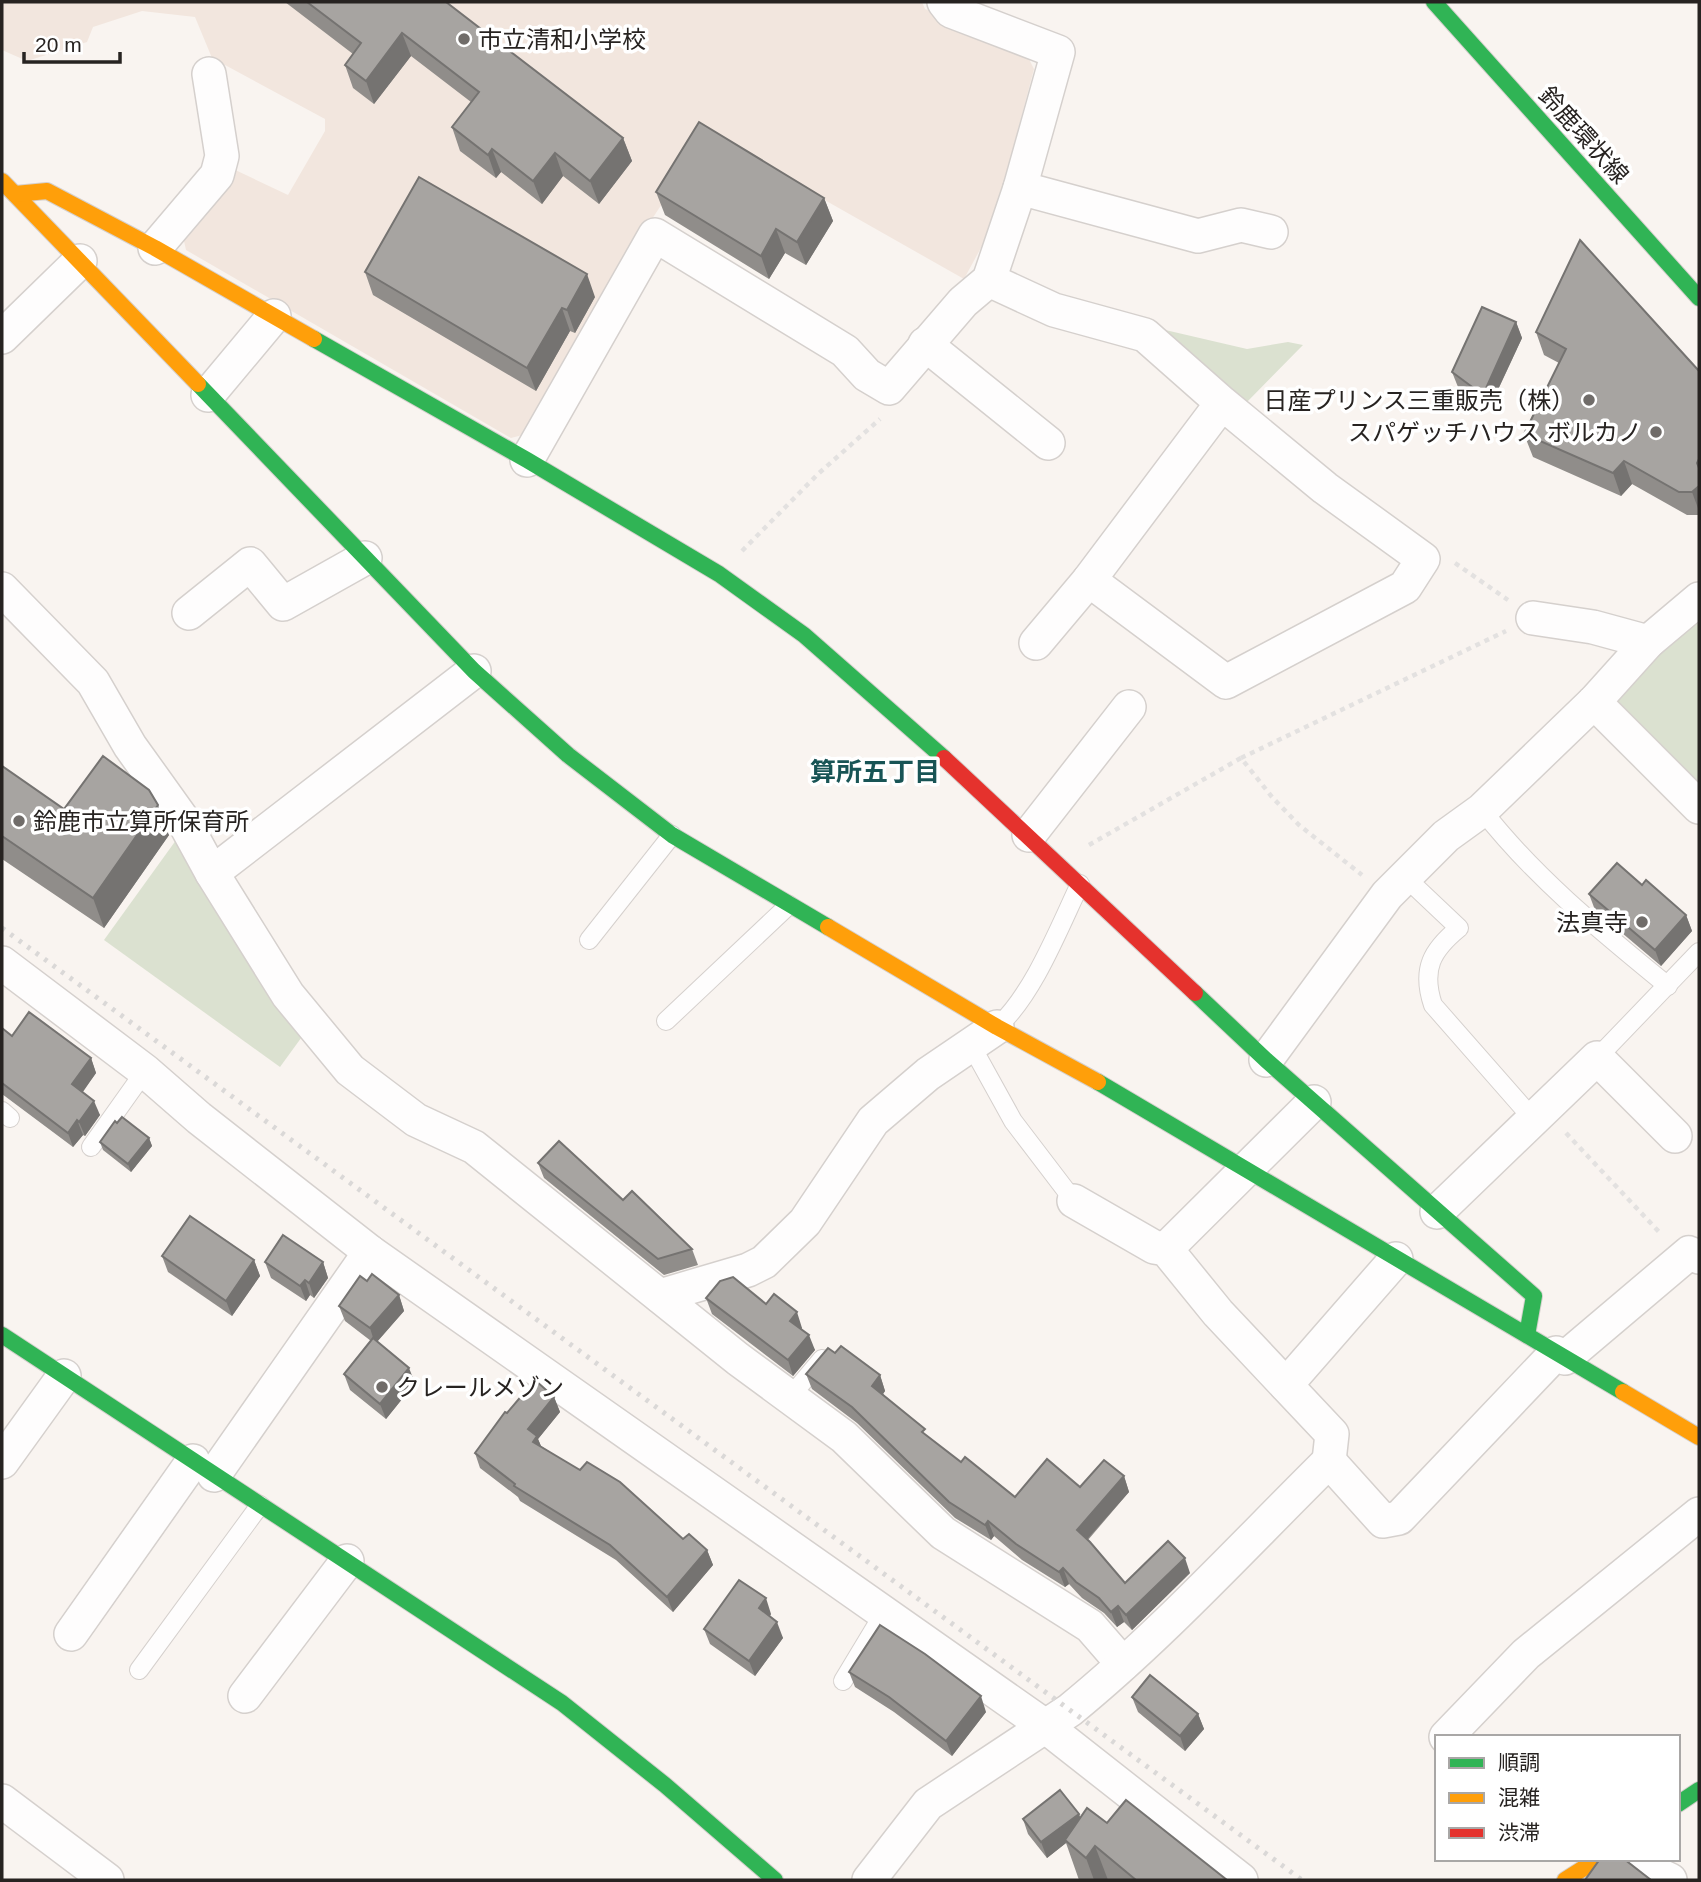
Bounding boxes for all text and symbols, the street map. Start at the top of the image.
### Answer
scale bar [24,21,121,65]
place label: 市立清和小学校 [478,26,646,53]
marker: 市立清和小学校 [456,31,472,47]
text: 20 m [35,33,82,56]
street label: 鈴鹿環状線 [1534,81,1634,189]
place label: 日産プリンス三重販売（株） [1263,387,1575,414]
marker: 日産プリンス三重販売（株） [1581,392,1597,408]
place label: スパゲッチハウス ボルカノ [1348,419,1642,446]
marker: スパゲッチハウス ボルカノ [1648,424,1664,440]
district label: 算所五丁目 [810,757,940,787]
place label: 鈴鹿市立算所保育所 [33,808,249,835]
marker: 鈴鹿市立算所保育所 [11,813,27,829]
place label: 法真寺 [1556,909,1628,936]
marker: 法真寺 [1634,914,1650,930]
place label: クレールメゾン [396,1374,564,1401]
marker: クレールメゾン [374,1379,390,1395]
legend [1435,1735,1680,1861]
text: 順調 [1498,1751,1540,1774]
text: 混雑 [1498,1786,1540,1809]
text: 渋滞 [1498,1821,1540,1844]

